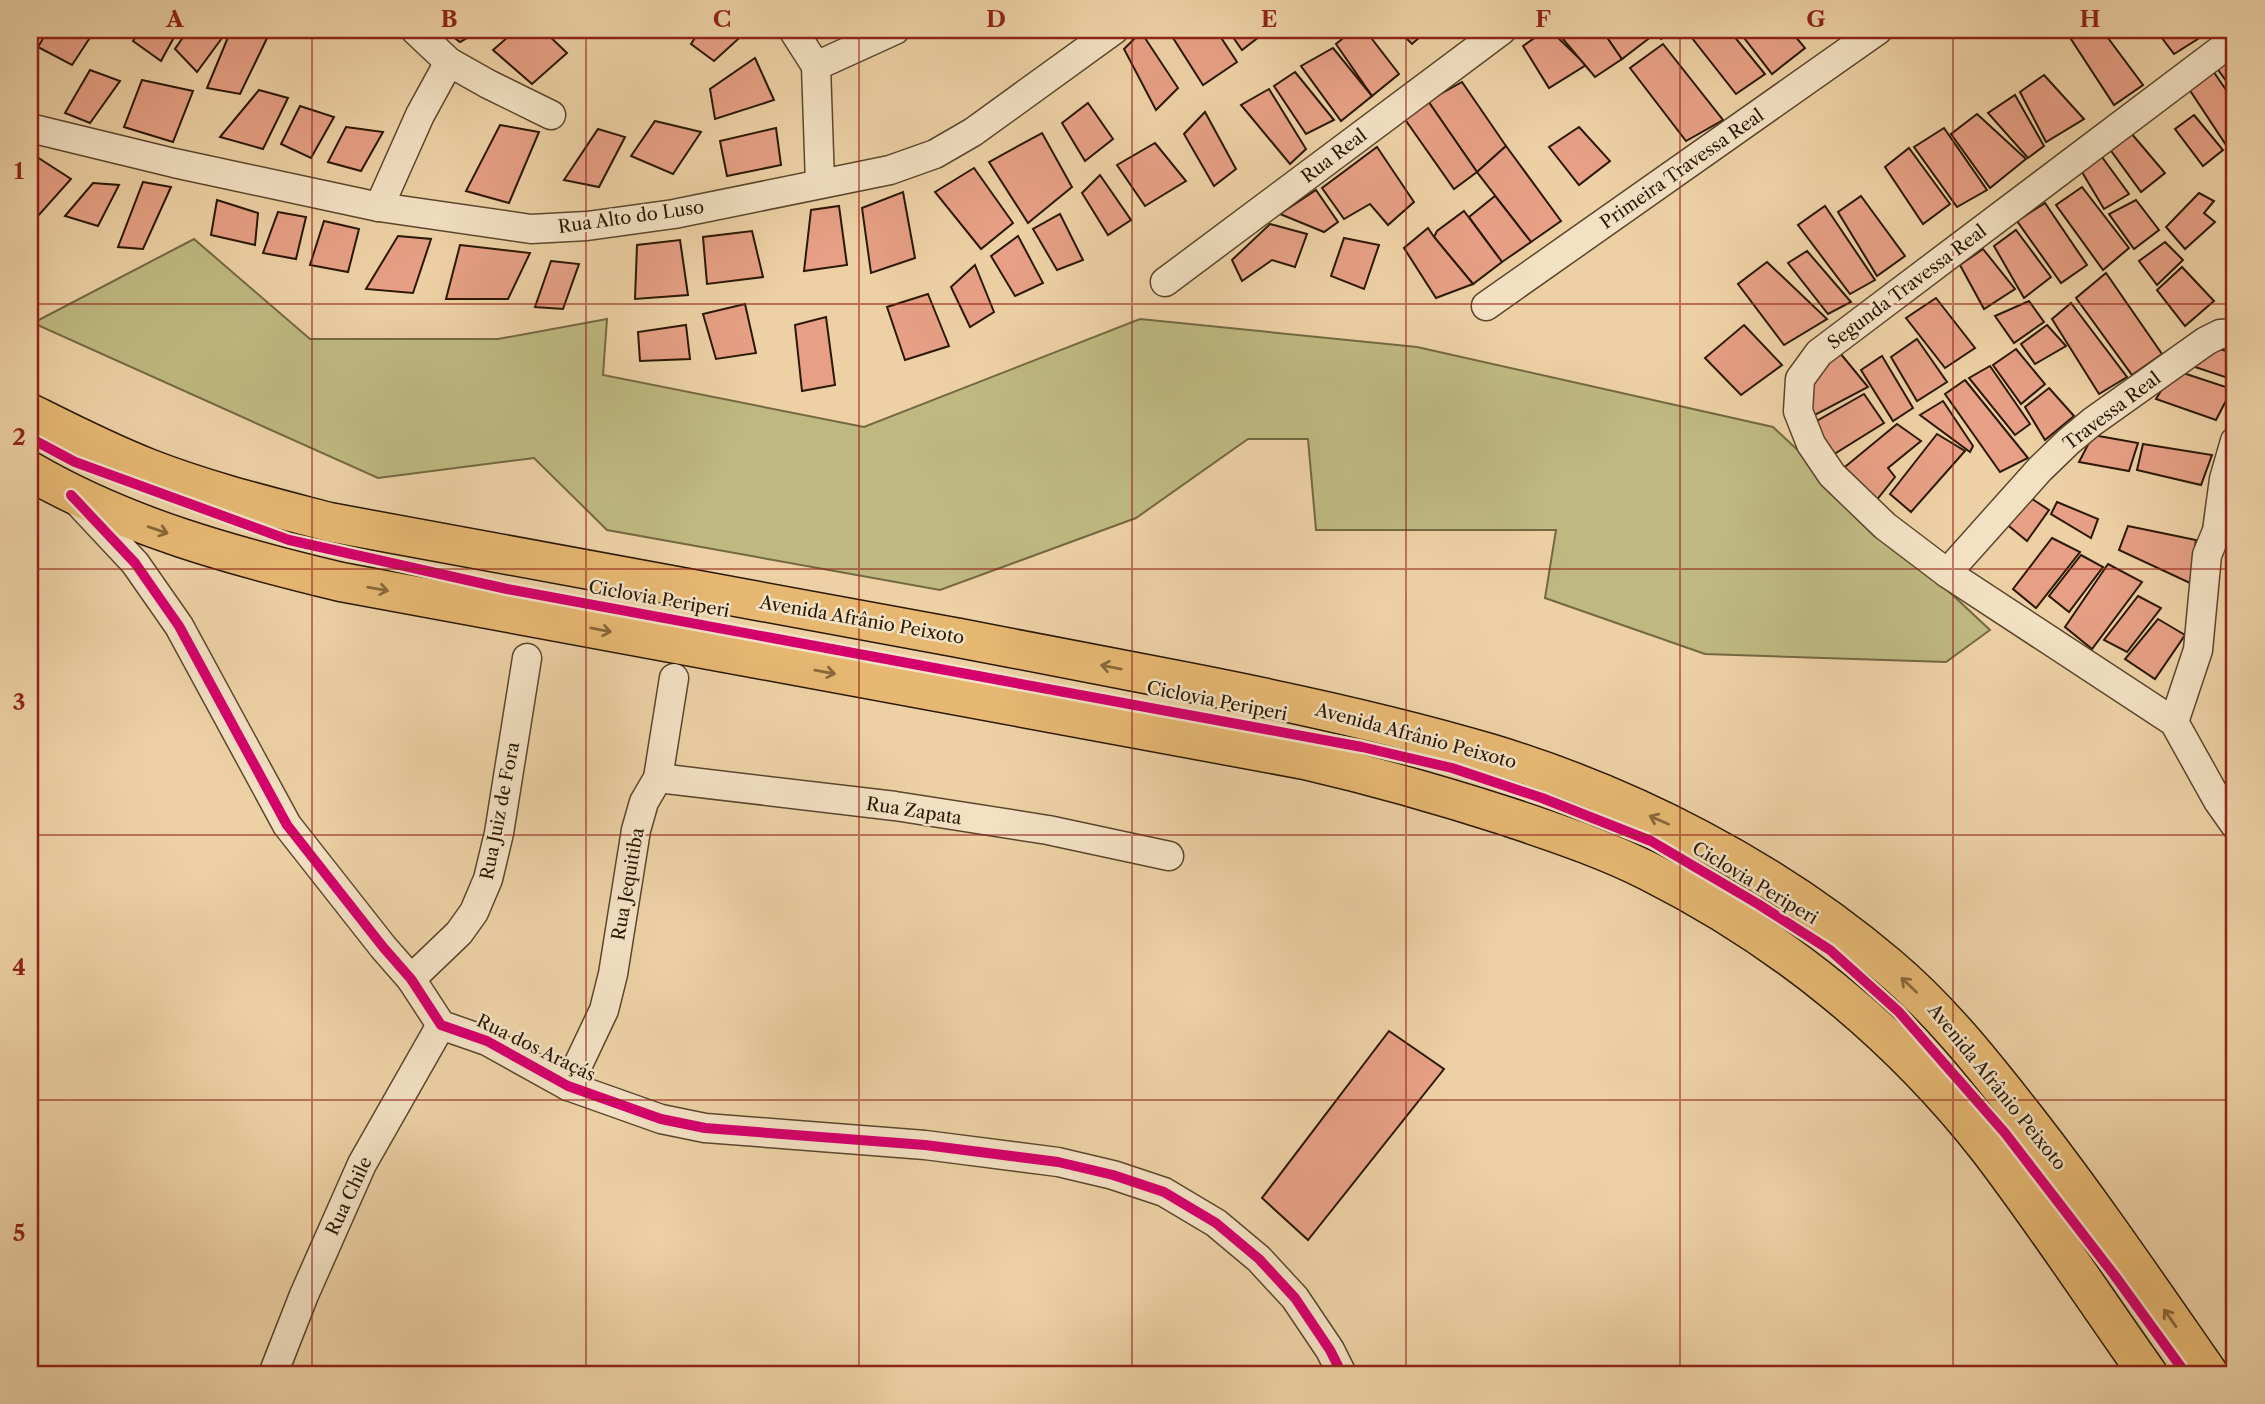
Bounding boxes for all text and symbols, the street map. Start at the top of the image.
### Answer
text: A [165,5,185,33]
text: B [440,5,458,33]
text: C [713,5,731,33]
text: D [986,5,1006,33]
text: E [1261,5,1277,33]
text: F [1535,5,1551,33]
text: G [1806,5,1826,33]
text: H [2080,5,2101,33]
street label: Primeira Travessa Real [1596,104,1768,234]
street label: Rua Real [1297,124,1371,188]
text: 1 [14,157,25,185]
street label: Rua Alto do Luso [557,196,705,238]
street label: Segunda Travessa Real [1823,220,1991,354]
street label: Travessa Real [2059,367,2165,455]
text: 2 [12,423,26,451]
one-way arrow [147,525,169,538]
street label: Ciclovia Periperi [587,576,732,622]
one-way arrow [366,582,389,596]
street label: Avenida Afrânio Peixoto [757,591,966,649]
one-way arrow [589,624,612,638]
one-way arrow [1100,660,1123,674]
one-way arrow [813,666,836,679]
street label: Ciclovia Periperi [1145,677,1290,726]
text: 3 [13,688,26,716]
street label: Avenida Afrânio Peixoto [1312,698,1519,773]
street label: Rua Juiz de Fora [476,740,524,882]
street label: Rua Zapata [865,793,964,829]
one-way arrow [1649,813,1670,826]
street label: Rua Jequitiba [607,825,649,942]
street label: Ciclovia Periperi [1688,837,1822,929]
text: 4 [12,953,26,981]
one-way arrow [1901,977,1918,994]
street label: Avenida Afrânio Peixoto [1923,999,2071,1175]
street label: Rua dos Araçás [473,1010,599,1086]
street label: Rua Chile [321,1153,377,1239]
text: 5 [13,1219,25,1247]
one-way arrow [2163,1309,2177,1328]

